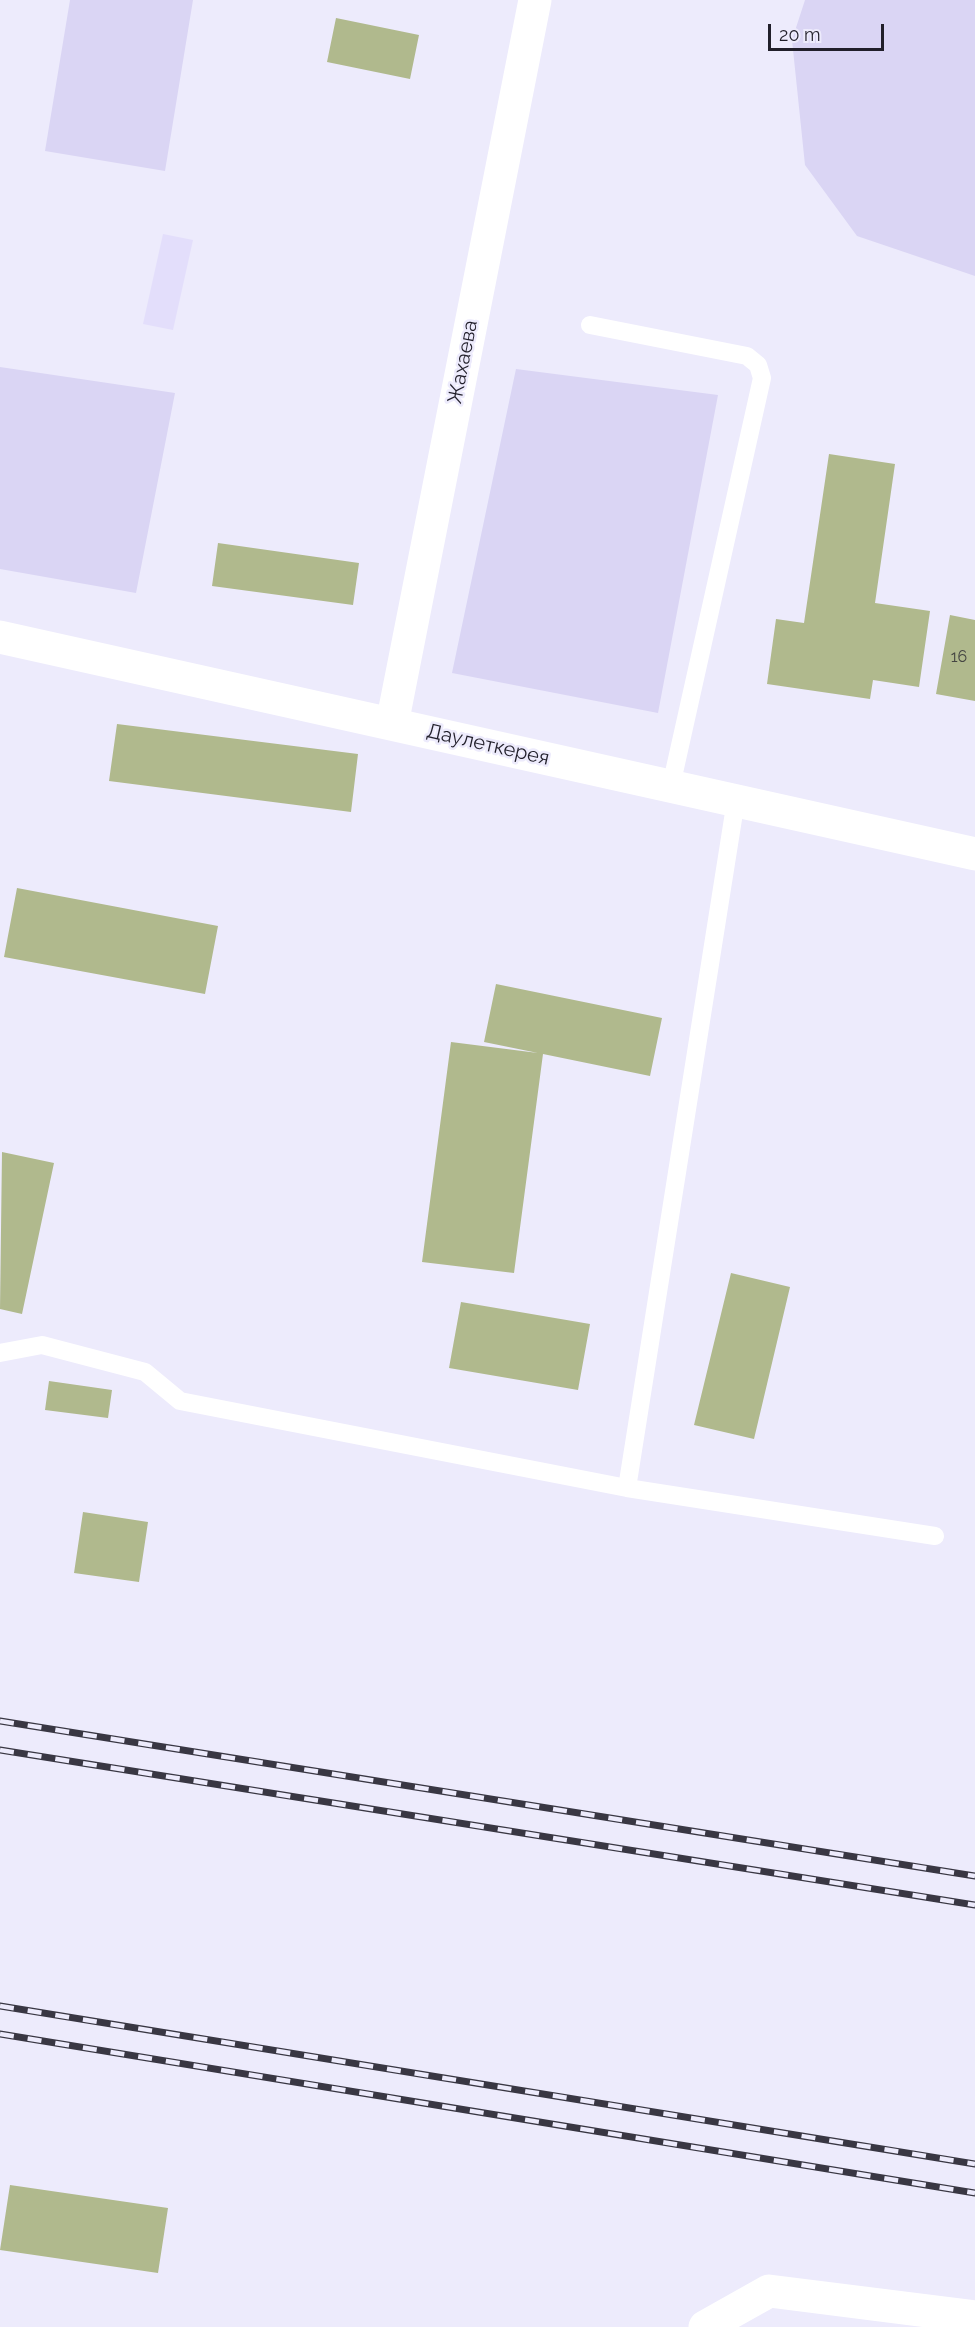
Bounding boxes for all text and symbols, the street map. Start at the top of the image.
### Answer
scale bar [771,12,886,50]
text: 20 m [779,24,821,45]
street label: Жахаева [443,318,483,406]
house number: 16 [951,647,967,667]
street label: Даулеткерея [424,719,552,771]

